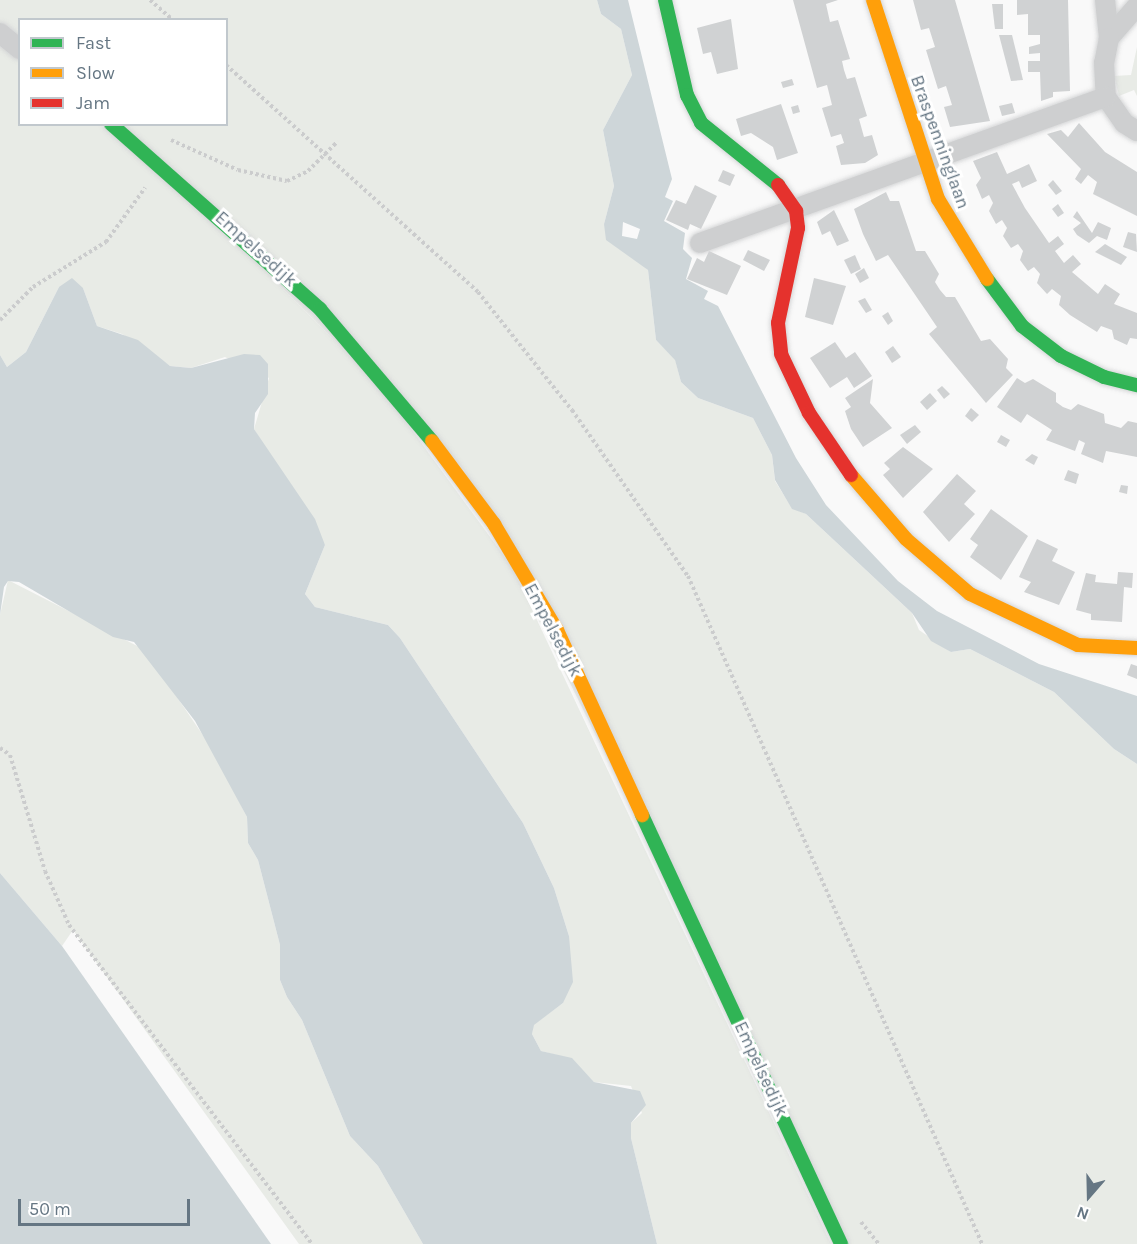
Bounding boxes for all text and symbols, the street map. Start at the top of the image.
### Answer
legend [18,18,228,126]
text: Fast [76,32,111,54]
text: Slow [76,62,115,84]
street label: Braspenninglaan [906,72,974,212]
text: Jam [76,92,110,114]
street label: Empelsedijk [211,207,301,291]
street label: Empelsedijk [519,580,587,680]
street label: Empelsedijk [730,1018,792,1120]
north arrow [1059,1166,1119,1226]
scale bar [21,1187,194,1225]
text: 50 m [29,1198,71,1220]
text: N [1074,1202,1091,1224]

